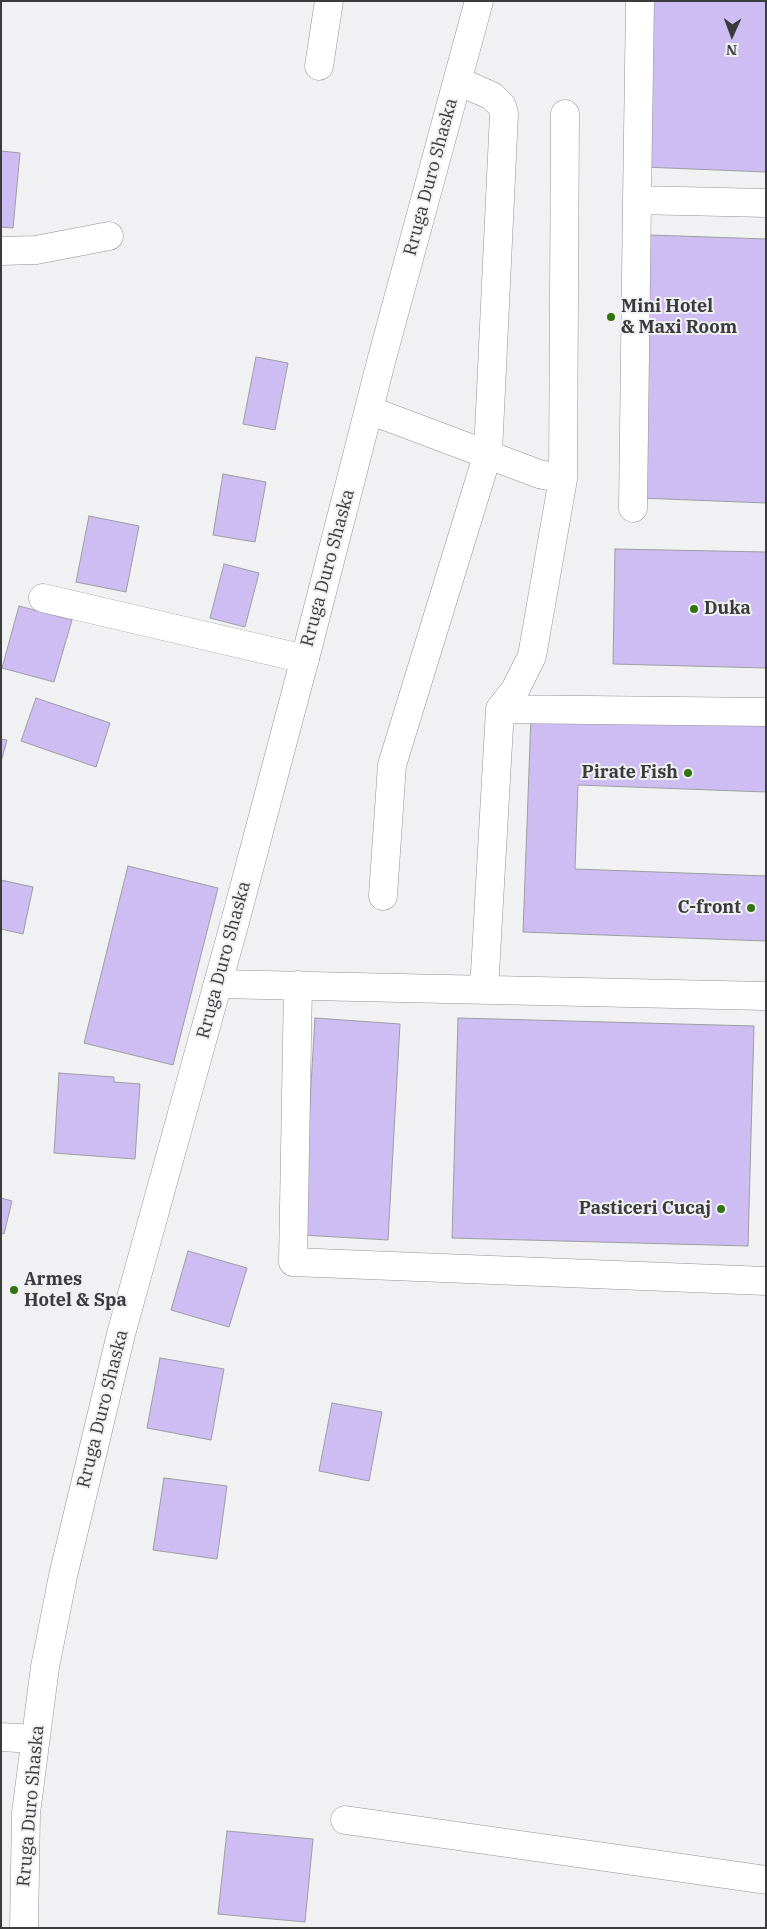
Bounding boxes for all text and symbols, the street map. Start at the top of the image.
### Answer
north arrow [707,10,757,60]
text: N [726,41,737,59]
street label: Rruga Duro Shaska [400,96,462,258]
place label: Mini Hotel & Maxi Room [621,296,737,338]
marker: Mini Hotel & Maxi Room [605,311,617,323]
street label: Rruga Duro Shaska [297,487,359,649]
place label: Duka [704,598,751,620]
marker: Duka [688,603,700,615]
place label: Pirate Fish [582,762,678,784]
marker: Pirate Fish [682,767,694,779]
street label: Rruga Duro Shaska [193,879,255,1041]
place label: C-front [677,897,741,919]
marker: C-front [745,902,757,914]
place label: Pasticeri Cucaj [579,1198,711,1220]
marker: Pasticeri Cucaj [715,1203,727,1215]
place label: Armes Hotel & Spa [24,1269,127,1312]
marker: Armes Hotel & Spa [8,1284,20,1296]
street label: Rruga Duro Shaska [73,1328,133,1490]
street label: Rruga Duro Shaska [13,1724,49,1888]

